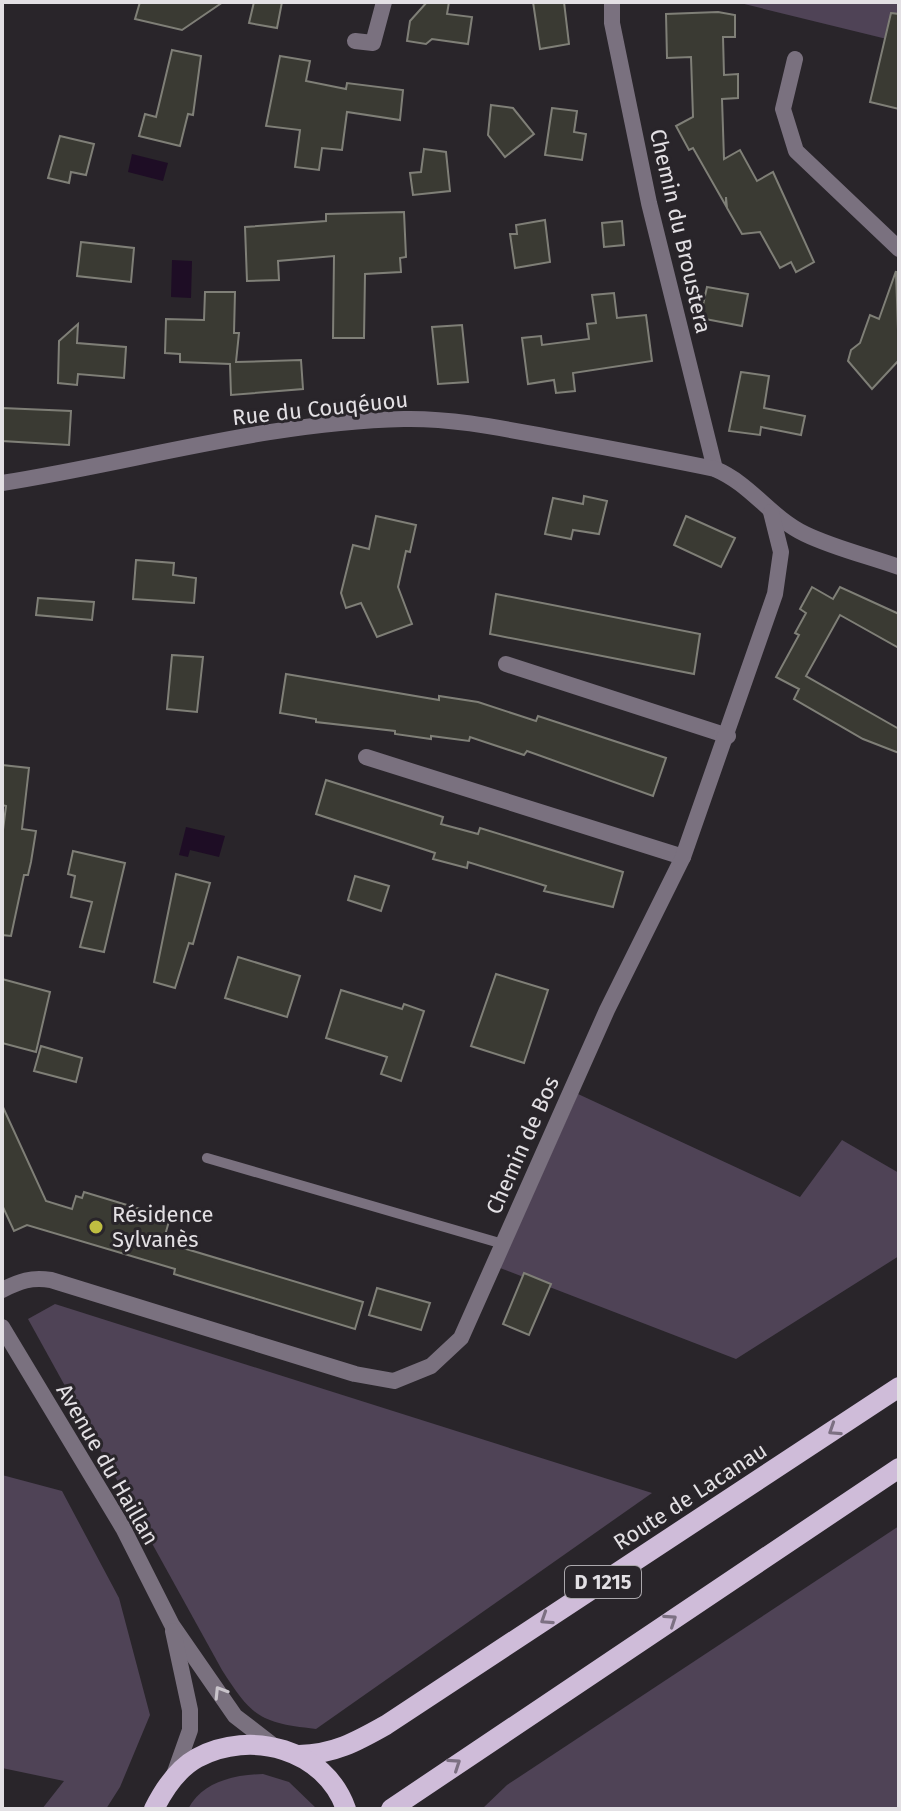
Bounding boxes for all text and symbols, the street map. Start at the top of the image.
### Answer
street label: Chemin du Broustera [644,126,717,336]
street label: Rue du Couqéuou [231,386,409,431]
street label: Chemin de Bos [480,1072,565,1218]
place label: Résidence Sylvanès [112,1201,214,1253]
marker: Résidence Sylvanès [87,1218,105,1236]
street label: Avenue du Haillan [51,1379,165,1550]
one-way arrow [828,1420,843,1435]
street label: Route de Lacanau [608,1437,772,1556]
road number: D 1215 [565,1566,641,1598]
one-way arrow [541,1609,555,1624]
one-way arrow [662,1615,677,1630]
one-way arrow [214,1687,229,1701]
one-way arrow [446,1759,460,1774]

